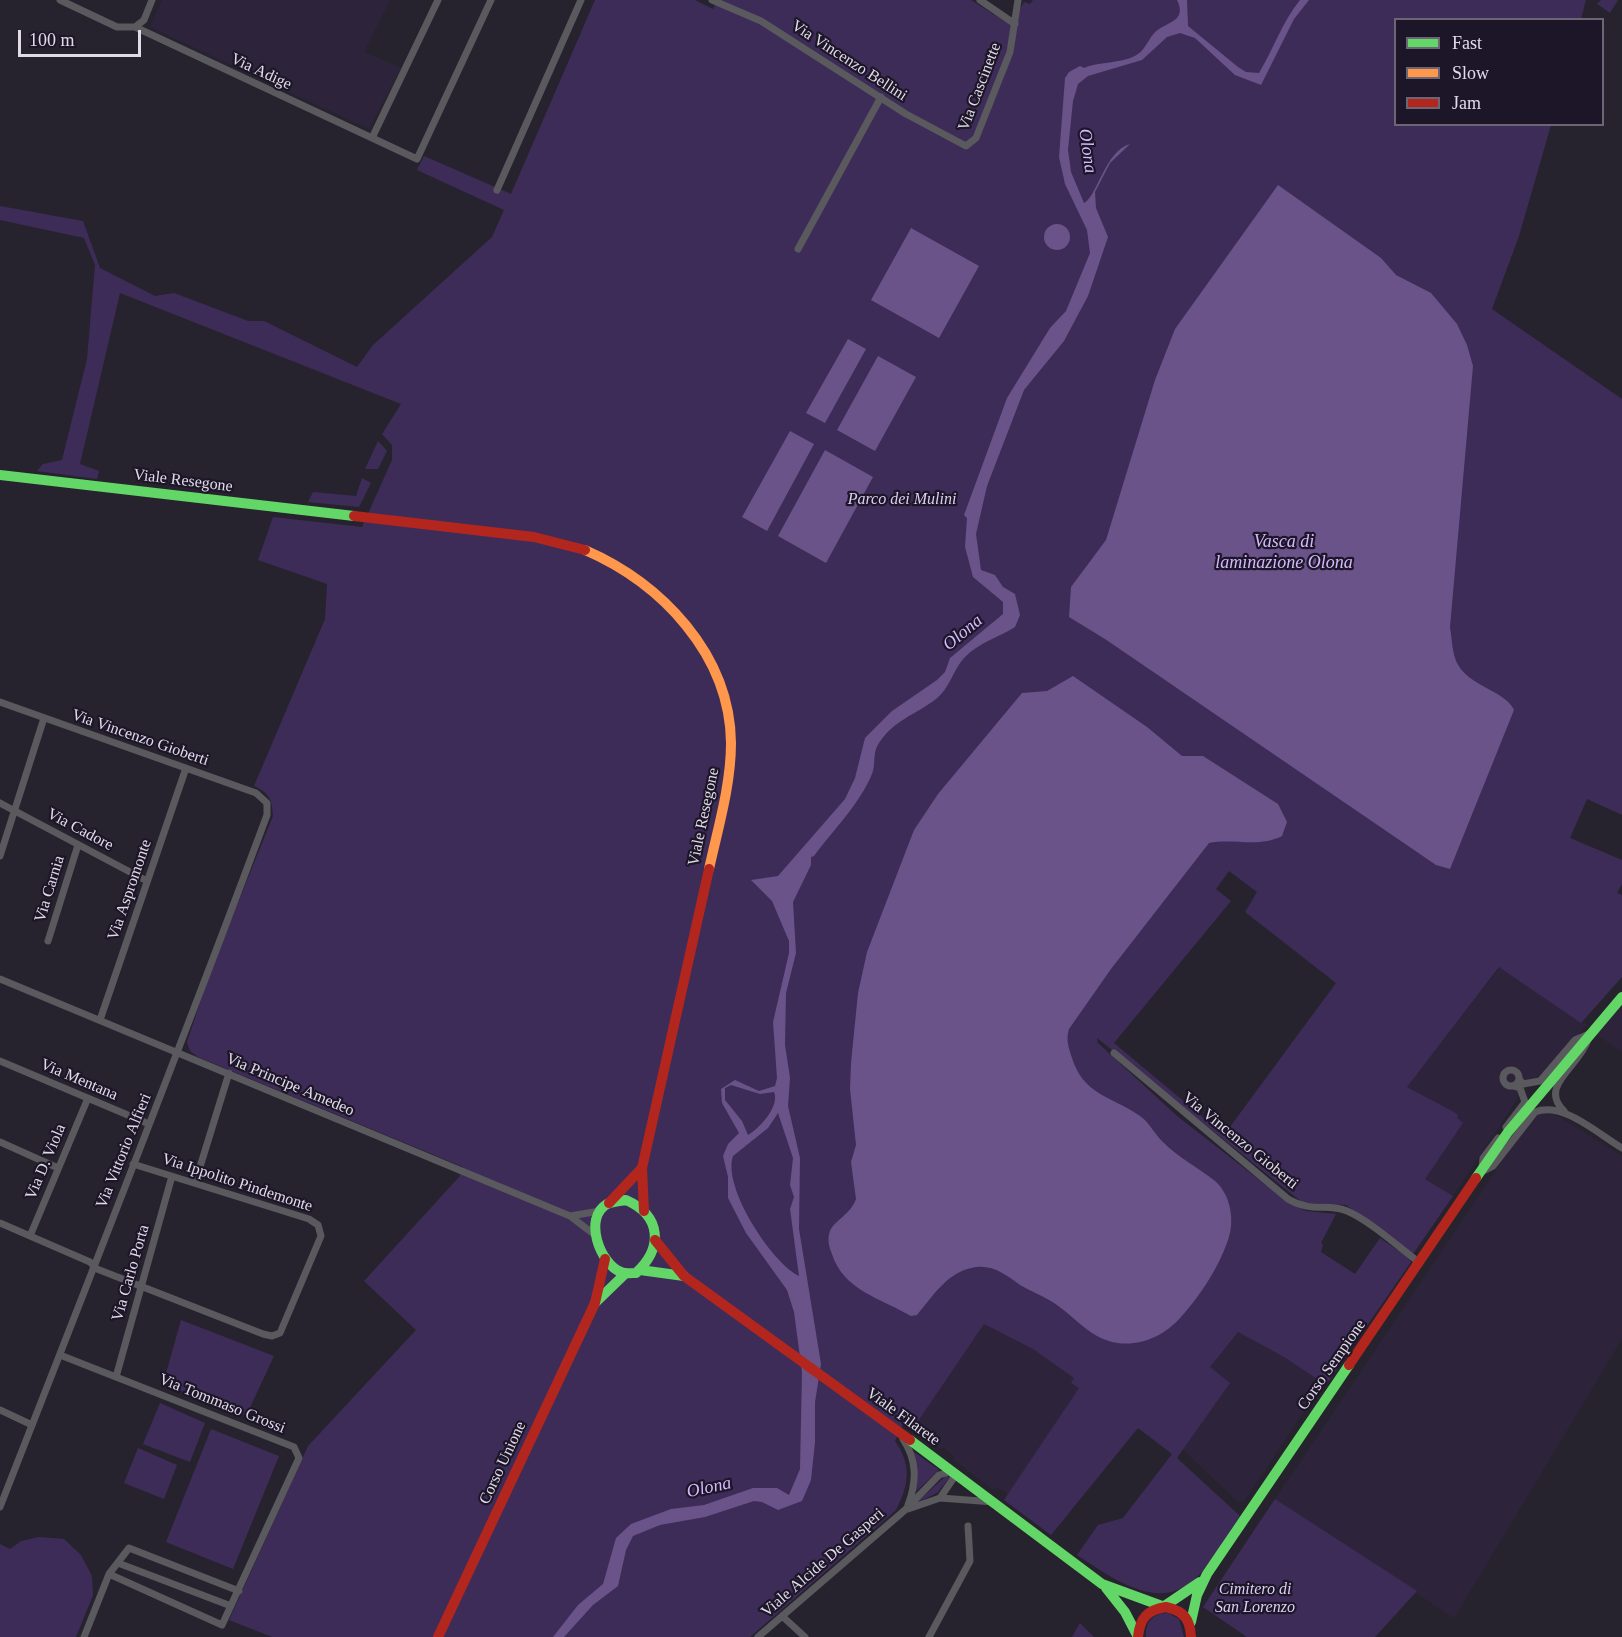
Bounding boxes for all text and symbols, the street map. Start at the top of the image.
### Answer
street label: Via Vincenzo Bellini [788,16,910,106]
scale bar [21,18,144,56]
legend [1394,18,1604,126]
text: 100 m [29,30,75,50]
text: Fast [1452,33,1482,53]
street label: Via Cascinette [954,40,1006,134]
street label: Via Adige [227,50,295,94]
text: Slow [1452,63,1489,83]
text: Jam [1452,93,1481,113]
water label: Olona [1073,127,1101,175]
street label: Viale Resegone [132,465,234,497]
park label: Parco dei Mulini [848,490,956,510]
water label: Vasca di laminazione Olona [1215,531,1353,574]
water label: Olona [939,610,987,656]
street label: Via Vincenzo Gioberti [69,706,211,770]
street label: Viale Resegone [684,766,724,868]
street label: Via Cadore [44,805,116,855]
street label: Via Aspromonte [104,837,156,943]
street label: Via Carnia [31,853,69,925]
street label: Via Principe Amedeo [223,1049,357,1121]
street label: Via Mentana [37,1055,121,1105]
street label: Via Vincenzo Gioberti [1178,1088,1302,1194]
street label: Via Vittorio Alfieri [92,1091,156,1211]
street label: Via D. Viola [21,1121,71,1203]
street label: Via Ippolito Pindemonte [159,1150,315,1216]
street label: Via Carlo Porta [108,1223,154,1323]
street label: Corso Sempione [1294,1316,1370,1414]
street label: Via Tommaso Grossi [156,1370,288,1438]
street label: Viale Filarete [862,1384,944,1450]
street label: Corso Unione [475,1418,531,1508]
water label: Olona [685,1473,733,1503]
street label: Viale Alcide De Gasperi [758,1504,888,1622]
park label: Cimitero di San Lorenzo [1215,1580,1295,1618]

